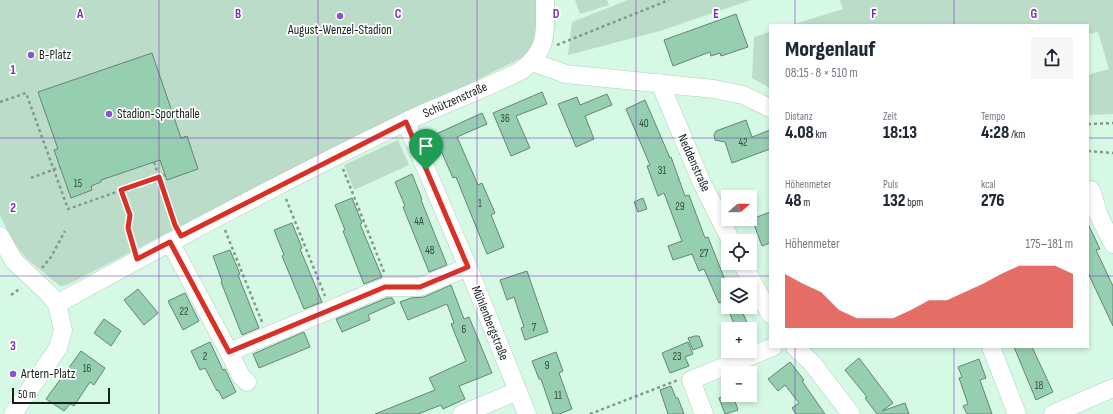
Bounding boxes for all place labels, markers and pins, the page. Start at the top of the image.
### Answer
marker: August-Wenzel-Stadion [335,11,345,21]
place label: August-Wenzel-Stadion [287,22,392,38]
place label: B-Platz [39,47,72,63]
marker: B-Platz [26,50,36,60]
place label: Stadion-Sporthalle [117,106,200,122]
marker: Stadion-Sporthalle [104,109,114,119]
pin [409,129,443,170]
place label: Artern-Platz [20,366,76,382]
marker: Artern-Platz [8,369,18,379]

